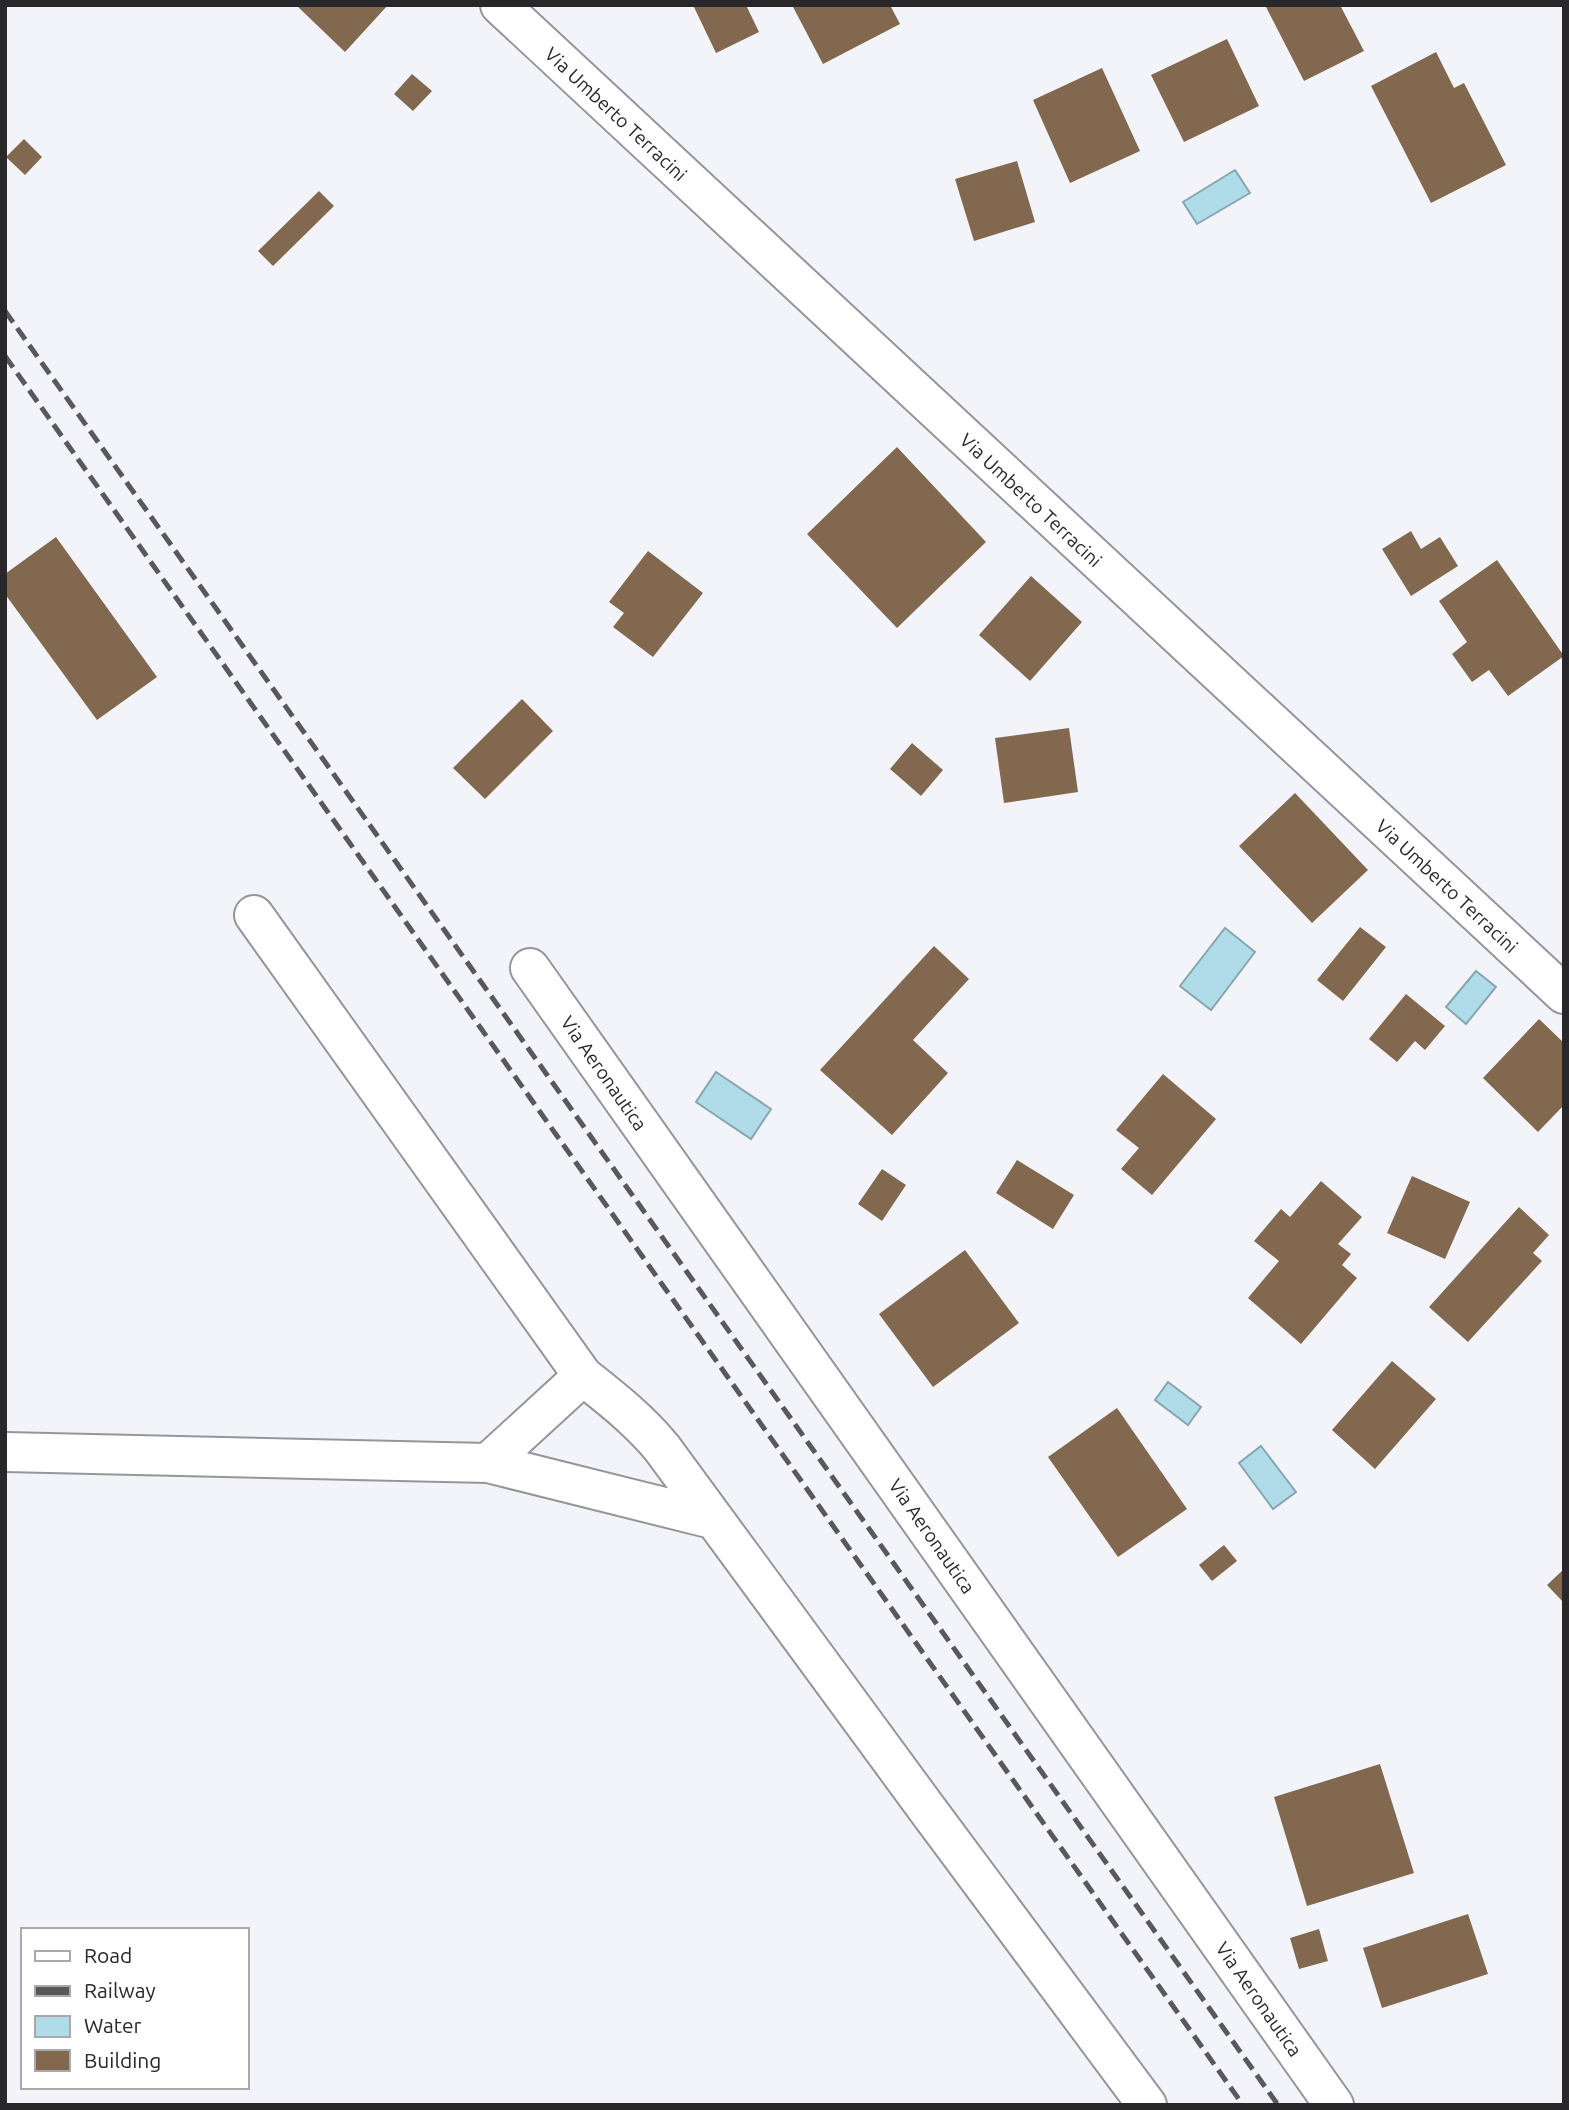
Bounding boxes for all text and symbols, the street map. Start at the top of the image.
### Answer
street label: Via Umberto Terracini [541,43,691,185]
street label: Via Umberto Terracini [956,429,1106,571]
street label: Via Umberto Terracini [1372,815,1522,957]
street label: Via Aeronautica [556,1012,652,1134]
street label: Via Aeronautica [884,1475,980,1597]
legend [21,1928,248,2089]
street label: Via Aeronautica [1211,1938,1307,2060]
text: Road [84,1943,132,1967]
text: Railway [84,1978,156,2002]
text: Water [84,2013,142,2037]
text: Building [84,2048,161,2072]

